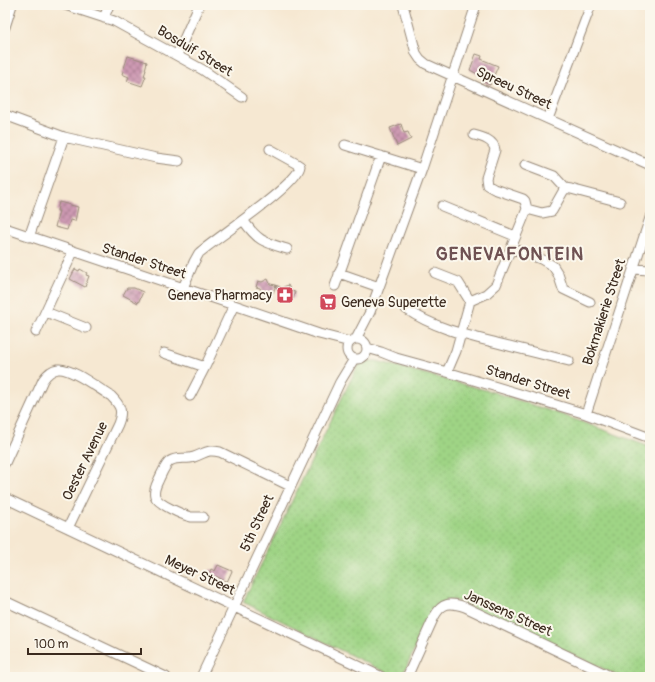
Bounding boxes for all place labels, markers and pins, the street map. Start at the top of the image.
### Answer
pharmacy icon: Geneva Pharmacy [275,285,295,305]
place label: Geneva Pharmacy [168,287,272,304]
supermarket icon: Geneva Superette [318,292,338,312]
place label: Geneva Superette [341,294,446,311]

